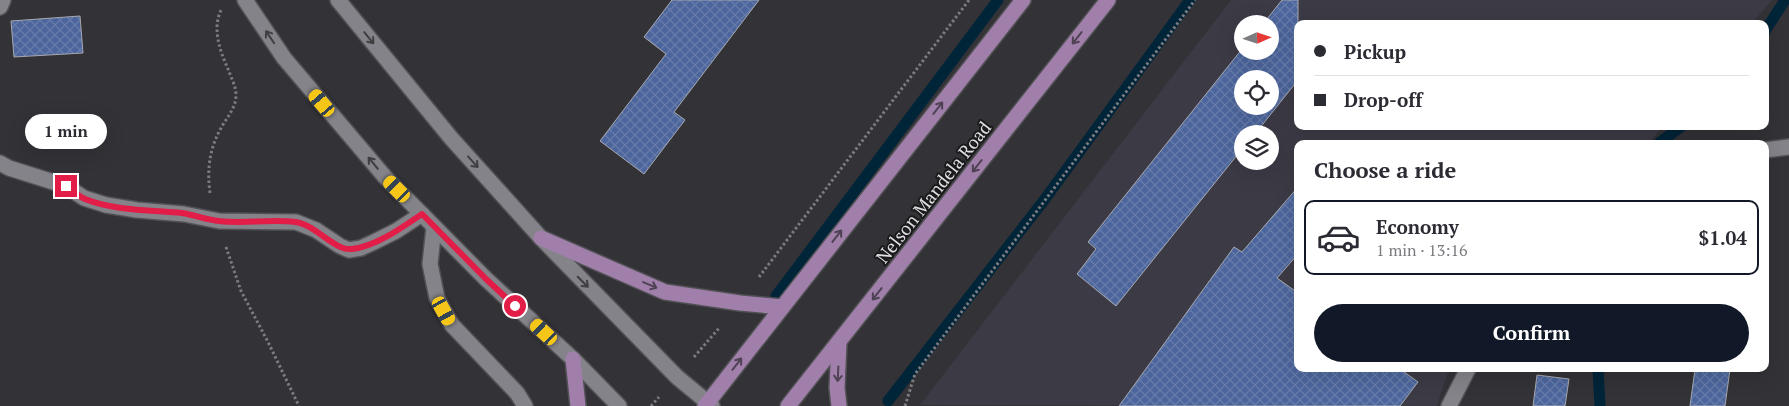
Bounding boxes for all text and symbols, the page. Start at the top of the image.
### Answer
north arrow [1234,15,1279,60]
map controls [1234,15,1279,170]
one-way arrow [265,30,275,44]
one-way arrow [363,31,374,44]
one-way arrow [1072,31,1083,44]
text: Pickup [1344,39,1406,64]
button: locate [1234,70,1279,115]
car [306,87,337,119]
text: Drop-off [1344,87,1422,112]
one-way arrow [932,102,943,115]
callout: 1 min [25,114,107,148]
street label: Nelson Mandela Road [870,116,996,268]
text: 1 min [44,120,88,142]
button: layers [1234,125,1279,170]
text: Choose a ride [1314,155,1456,184]
one-way arrow [367,156,378,169]
one-way arrow [467,156,479,169]
one-way arrow [972,159,983,172]
car [381,173,412,205]
route end [55,175,77,197]
text: Economy [1376,214,1459,239]
icon: car [1316,215,1361,260]
text: $1.04 [1698,225,1747,250]
one-way arrow [832,230,843,243]
text: 1 min · 13:16 [1376,239,1468,261]
one-way arrow [577,275,589,288]
one-way arrow [642,281,657,291]
one-way arrow [871,287,882,300]
car [430,294,457,328]
route start [504,295,526,317]
button: Confirm [1314,304,1749,362]
car [527,316,560,348]
one-way arrow [732,358,743,371]
one-way arrow [833,366,842,382]

